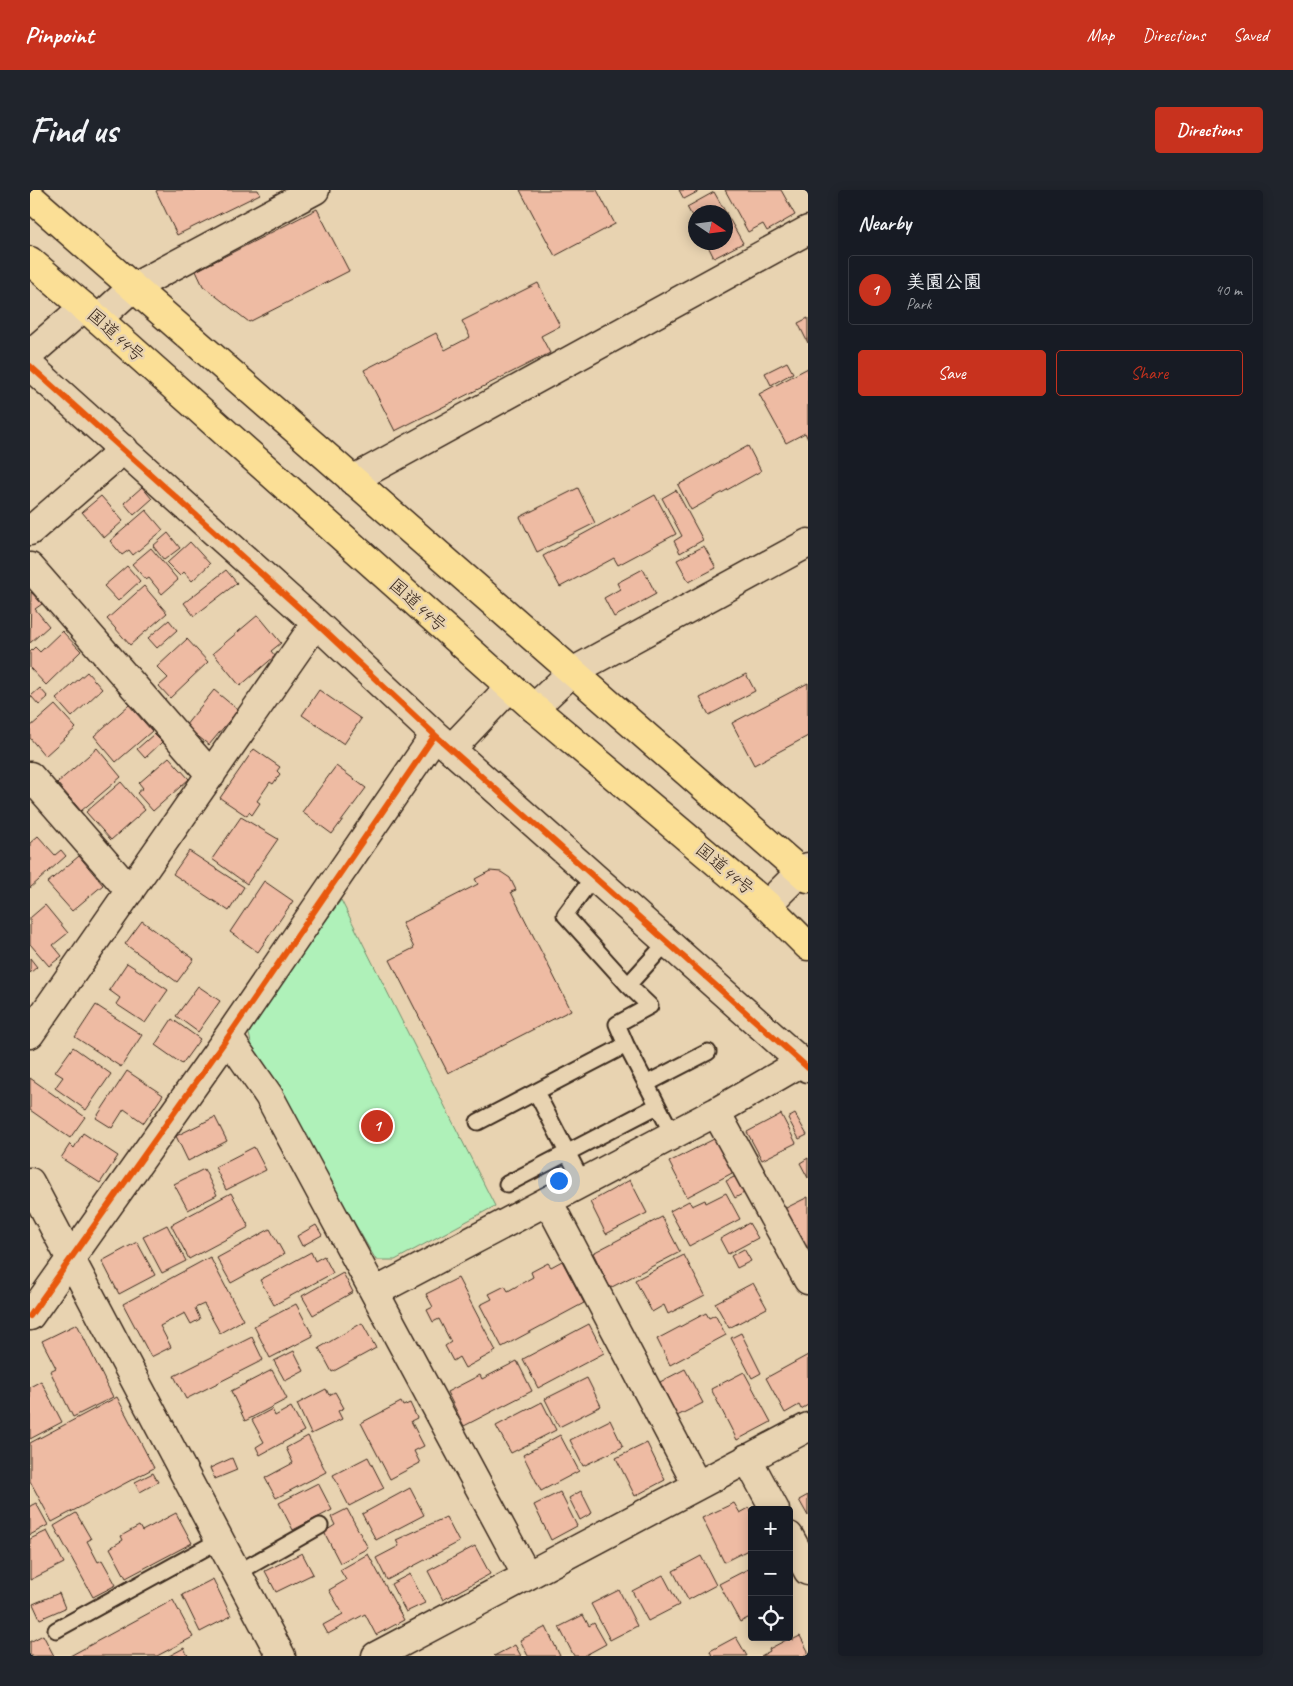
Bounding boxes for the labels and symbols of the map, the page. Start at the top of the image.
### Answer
north arrow [688,205,733,250]
street label: 国道44号 [83,303,149,367]
street label: 国道44号 [385,573,451,637]
street label: 国道44号 [691,838,759,900]
pin: 1 [361,1107,393,1145]
your location [546,1168,572,1194]

